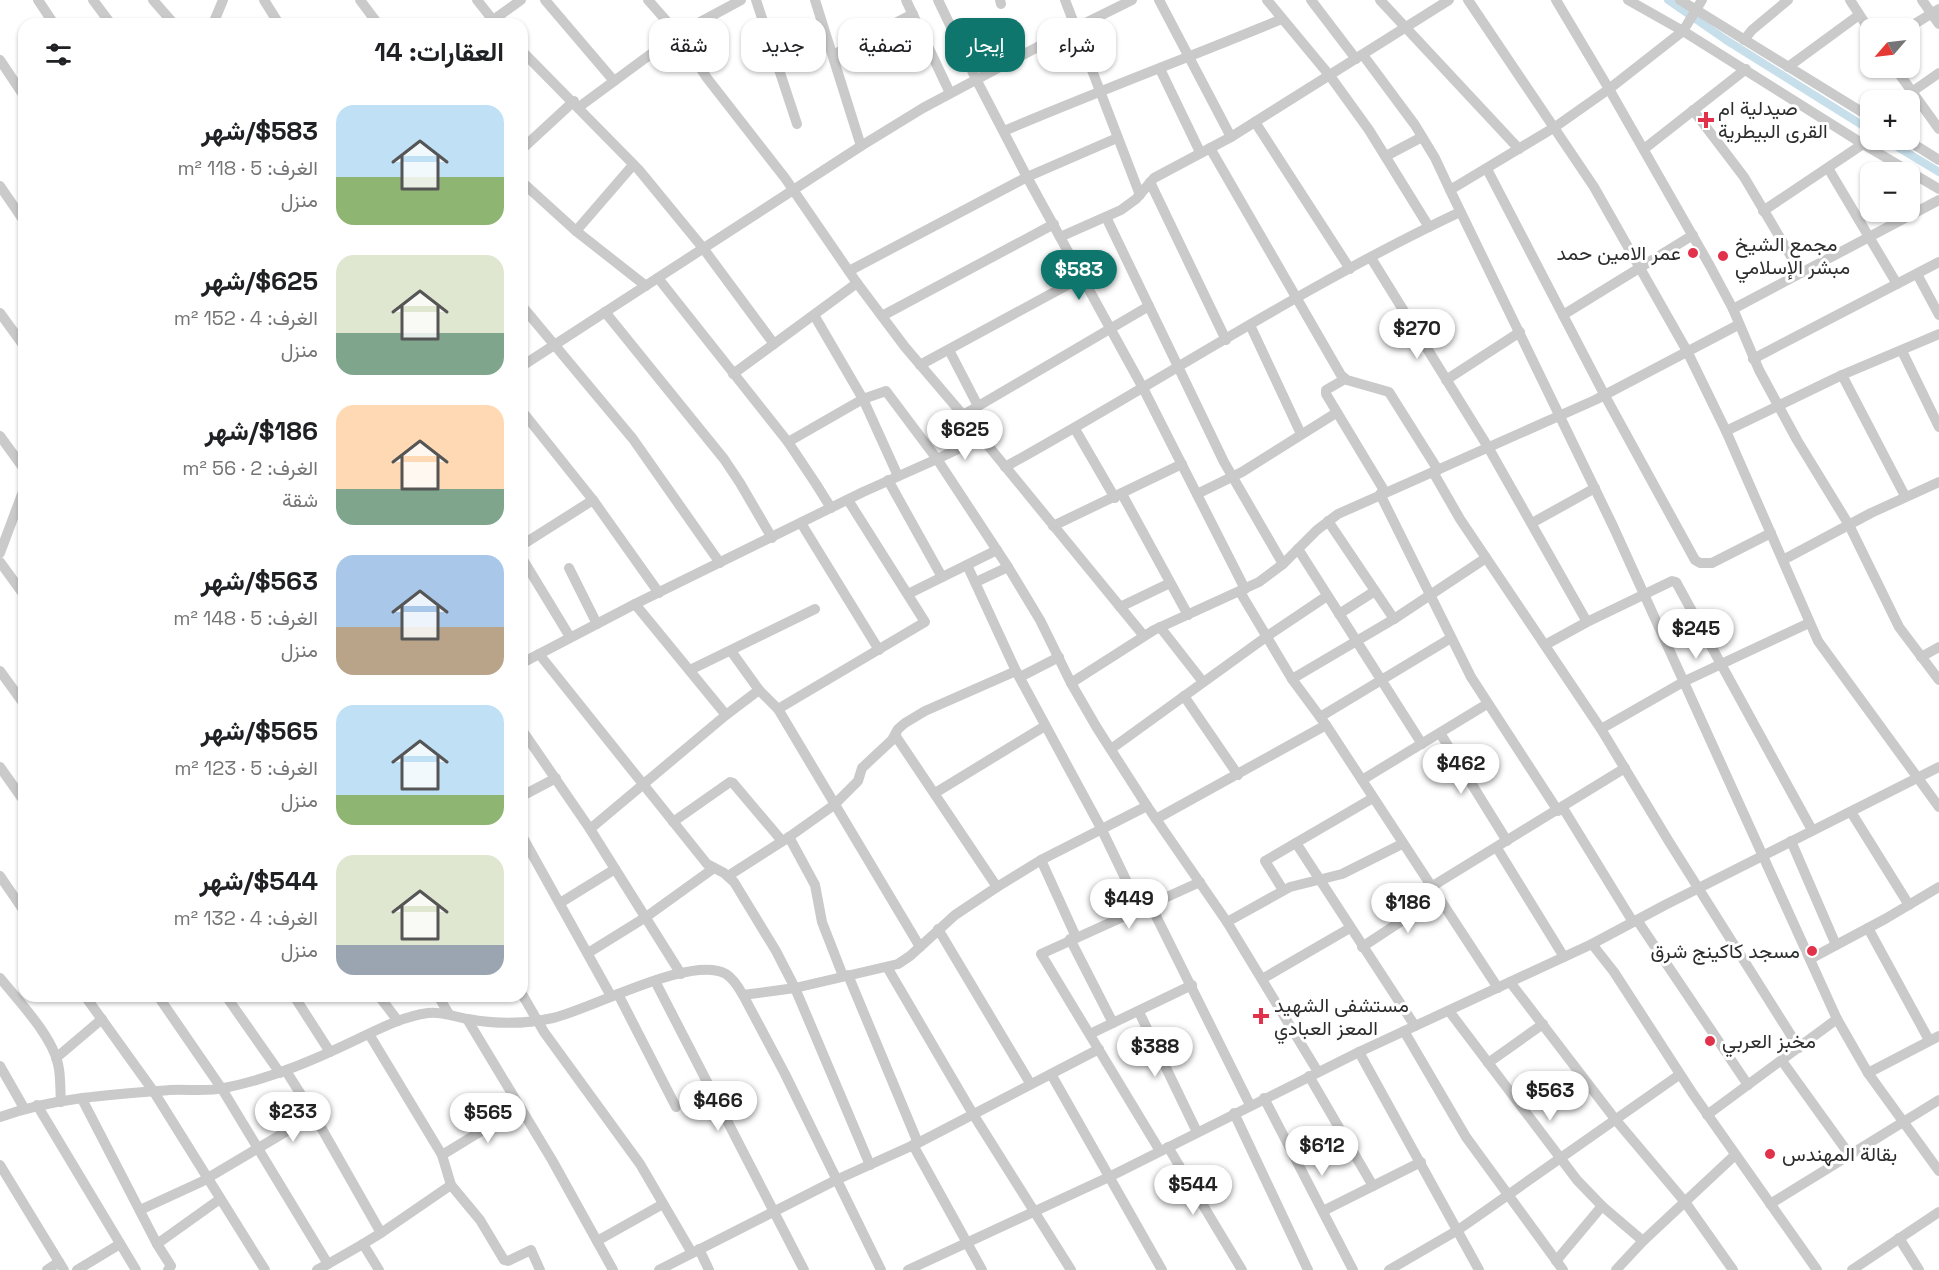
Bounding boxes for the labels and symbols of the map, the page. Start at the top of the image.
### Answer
north arrow [1860,18,1920,78]
place label: صيدلية ام القرى البيطرية [1718,95,1828,144]
marker: صيدلية ام القرى البيطرية [1699,113,1713,127]
place label: مجمع الشيخ مبشر الإسلامي [1735,231,1850,284]
place label: عمر الامين حمد [1557,240,1681,266]
marker: عمر الامين حمد [1686,246,1700,260]
marker: مجمع الشيخ مبشر الإسلامي [1716,249,1730,263]
pin: $583 [1043,250,1115,301]
pin: $270 [1381,309,1453,360]
pin: $625 [929,410,1001,461]
pin: $245 [1660,609,1732,660]
pin: $462 [1425,744,1497,795]
pin: $449 [1093,879,1165,930]
pin: $186 [1372,883,1444,934]
place label: مسجد كاكينج شرق [1650,938,1800,965]
marker: مسجد كاكينج شرق [1805,944,1819,958]
place label: مستشفى الشهيد المعز العبادي [1274,992,1409,1045]
marker: مستشفى الشهيد المعز العبادي [1252,1007,1270,1025]
pin: $388 [1119,1027,1191,1078]
place label: مخبز العربي [1722,1028,1816,1058]
marker: مخبز العربي [1703,1034,1717,1048]
pin: $563 [1514,1071,1586,1122]
pin: $466 [682,1081,754,1132]
pin: $233 [257,1092,329,1143]
pin: $565 [452,1093,524,1144]
pin: $612 [1286,1126,1358,1177]
place label: بقالة المهندس [1782,1141,1897,1167]
marker: بقالة المهندس [1763,1147,1777,1161]
pin: $544 [1157,1165,1229,1216]

